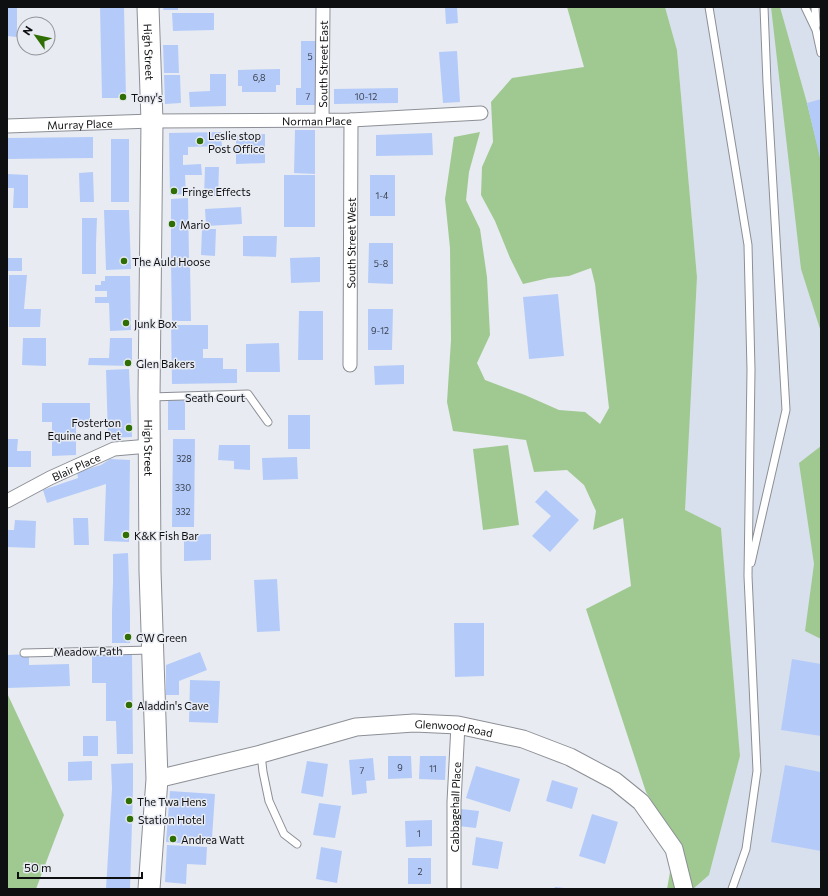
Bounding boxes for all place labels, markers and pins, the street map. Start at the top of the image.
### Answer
place label: Tony's [131,91,163,104]
marker: Tony's [118,92,128,102]
place label: Leslie stop Post Office [208,129,264,155]
marker: Leslie stop Post Office [195,136,205,146]
place label: Fringe Effects [182,185,251,198]
marker: Fringe Effects [169,186,179,196]
place label: Mario [180,218,210,231]
marker: Mario [167,219,177,229]
place label: The Auld Hoose [132,255,210,268]
marker: The Auld Hoose [119,256,129,266]
place label: Junk Box [134,317,177,331]
marker: Junk Box [121,318,131,328]
place label: Glen Bakers [136,357,195,370]
marker: Glen Bakers [123,358,133,368]
place label: Fosterton Equine and Pet [47,416,121,442]
marker: Fosterton Equine and Pet [124,423,134,433]
place label: K&K Fish Bar [134,529,199,542]
marker: K&K Fish Bar [121,530,131,540]
place label: CW Green [136,631,187,644]
marker: CW Green [123,632,133,642]
place label: Aladdin's Cave [137,699,209,712]
marker: Aladdin's Cave [124,700,134,710]
place label: The Twa Hens [137,795,207,808]
marker: The Twa Hens [124,796,134,806]
place label: Station Hotel [138,813,205,826]
marker: Station Hotel [125,814,135,824]
place label: Andrea Watt [181,833,245,846]
marker: Andrea Watt [168,834,178,844]

